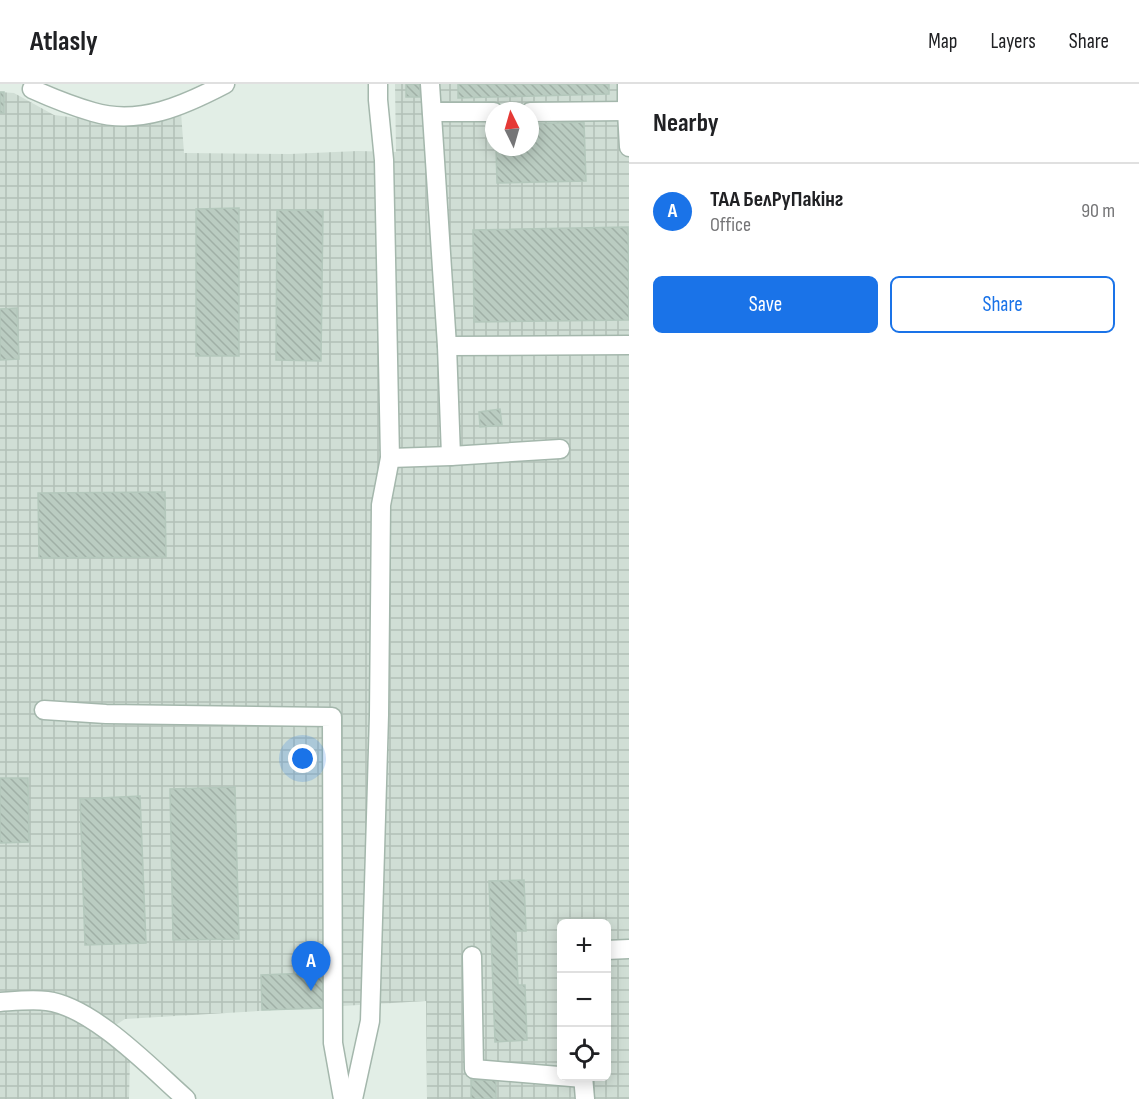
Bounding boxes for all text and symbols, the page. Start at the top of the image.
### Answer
text: Atlasly [30,25,98,58]
text: Map [928,29,957,54]
text: Layers [990,29,1036,54]
text: Share [1069,29,1109,54]
north arrow [485,102,539,156]
text: Nearby [653,108,719,139]
text: ТАА БелРуПакінг [710,186,843,213]
text: A [668,199,677,223]
text: 90 m [1081,199,1115,223]
text: Office [710,213,751,237]
button: Save [653,276,878,333]
button: Share [890,276,1115,333]
your location [288,744,317,773]
map controls [557,919,611,1081]
button: + [557,919,611,973]
pin: A [292,942,330,991]
button: − [557,973,611,1027]
button: locate [557,1027,611,1081]

